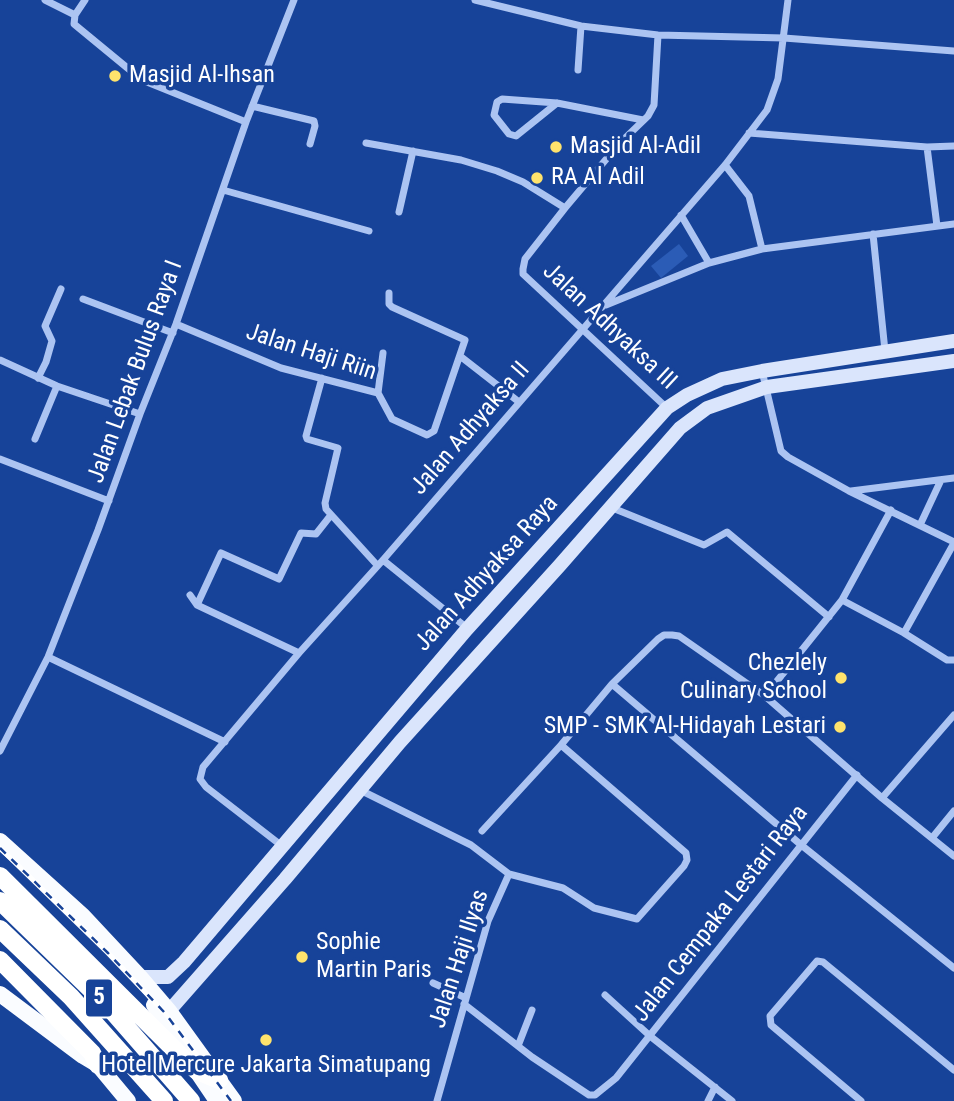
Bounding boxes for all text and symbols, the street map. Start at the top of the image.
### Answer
place label: Masjid Al-Ihsan [129,62,275,90]
marker: Masjid Al-Ihsan [107,68,123,84]
place label: Masjid Al-Adil [570,133,701,161]
marker: Masjid Al-Adil [548,139,564,155]
place label: RA Al Adil [551,164,645,192]
marker: RA Al Adil [529,170,545,186]
street label: Jalan Lebak Bulus Raya I [82,257,190,487]
street label: Jalan Adhyaksa III [536,258,682,396]
street label: Jalan Haji Riin [242,318,380,388]
street label: Jalan Adhyaksa II [405,357,537,501]
street label: Jalan Adhyaksa Raya [409,490,565,658]
place label: Chezlely Culinary School [680,650,827,706]
marker: Chezlely Culinary School [833,670,849,686]
place label: SMP - SMK Al-Hidayah Lestari [544,713,826,741]
marker: SMP - SMK Al-Hidayah Lestari [832,719,848,735]
street label: Jalan Cempaka Lestari Raya [627,800,815,1028]
street label: Jalan Haji Ilyas [424,886,496,1032]
place label: Sophie Martin Paris [316,929,432,985]
marker: Sophie Martin Paris [294,949,310,965]
road number: 5 [85,979,113,1018]
marker: Hotel Mercure Jakarta Simatupang [258,1032,274,1048]
place label: Hotel Mercure Jakarta Simatupang [101,1052,431,1080]

